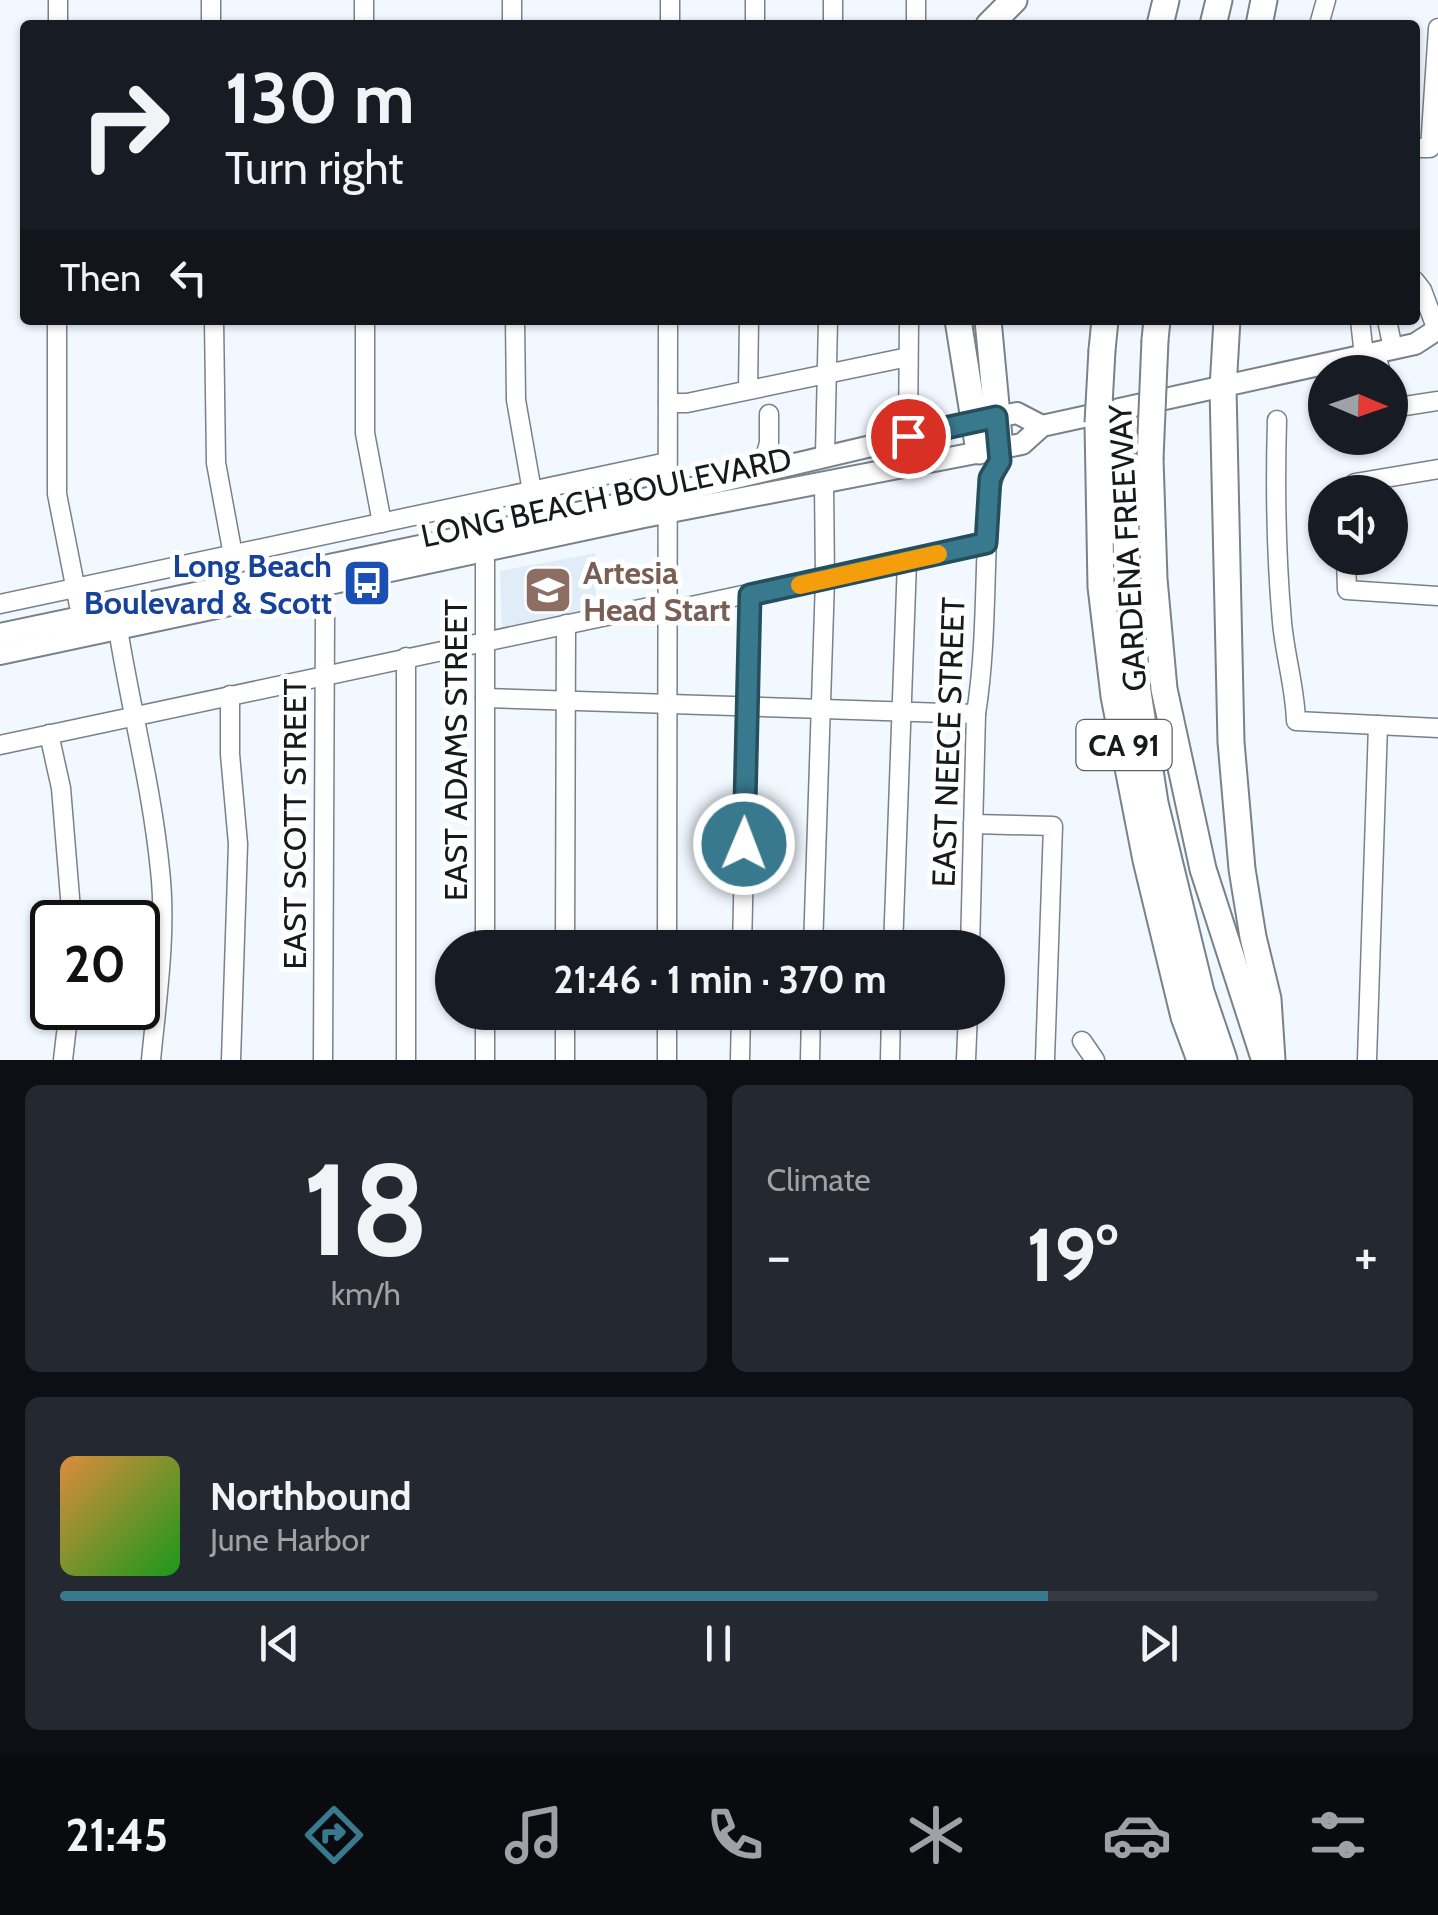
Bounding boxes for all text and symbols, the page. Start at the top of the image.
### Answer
text: 130 m [225,55,415,141]
icon: right [60,60,190,190]
text: Turn right [225,141,404,195]
icon: left [161,250,216,305]
text: Then [60,254,141,301]
north arrow [1308,355,1408,455]
map controls [1308,355,1408,575]
pin [866,394,951,479]
street label: GARDENA FREEWAY [1100,403,1154,692]
icon: arrive [881,409,936,464]
street label: LONG BEACH BOULEVARD [417,439,795,555]
button: sound [1308,475,1408,575]
place label: Long Beach Boulevard & Scott [84,546,332,622]
place label: Artesia Head Start [583,553,731,629]
bus stop icon: Long Beach Boulevard & Scott [341,557,393,609]
school or university icon: Artesia Head Start [522,564,574,616]
street label: EAST NEECE STREET [923,596,973,888]
street label: EAST ADAMS STREET [436,599,475,901]
street label: EAST SCOTT STREET [275,678,314,970]
road number: CA 91 [1076,720,1172,770]
position arrow [692,792,796,896]
speed limit sign: 20 [30,900,160,1030]
text: 21:46 · 1 min · 370 m [554,956,886,1003]
text: 18 [303,1130,429,1288]
text: Climate [767,1160,871,1199]
text: 19° [1027,1209,1118,1300]
text: − [767,1222,791,1289]
text: + [1354,1222,1378,1289]
text: km/h [331,1274,401,1313]
text: Northbound [210,1473,412,1520]
text: June Harbor [210,1520,369,1559]
icon: previous [252,1616,307,1671]
icon: pause [691,1616,746,1671]
icon: next [1131,1616,1186,1671]
icon: directions [299,1800,369,1870]
icon: music [499,1800,569,1870]
icon: phone [700,1800,770,1870]
icon: climate [901,1800,971,1870]
icon: car [1102,1800,1172,1870]
icon: filters [1303,1800,1373,1870]
text: 21:45 [65,1808,168,1862]

